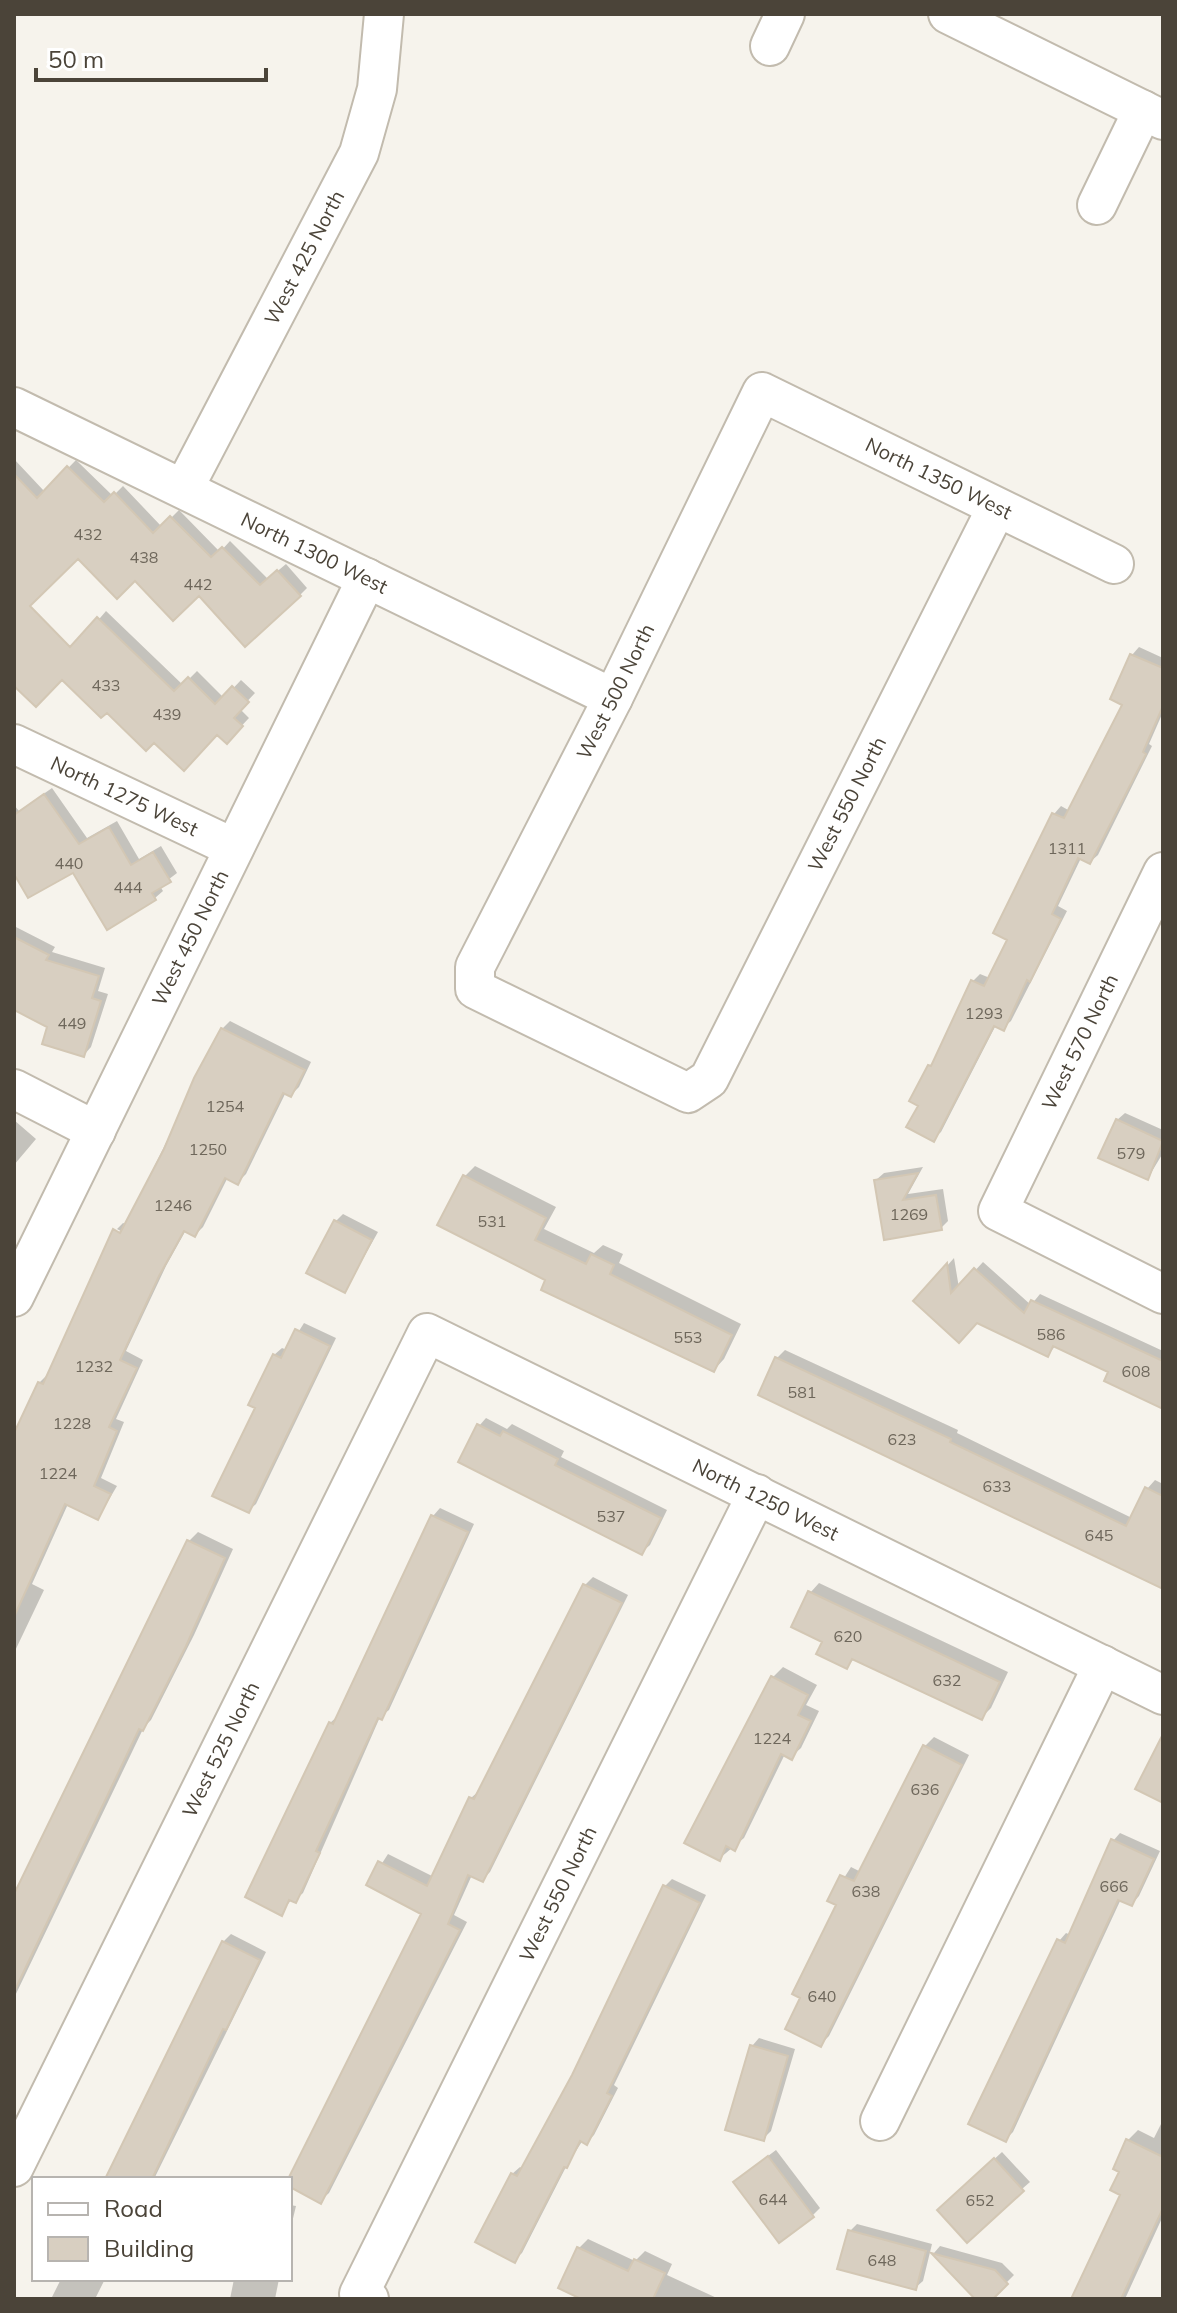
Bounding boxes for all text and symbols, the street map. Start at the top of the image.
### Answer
scale bar [36,32,266,82]
text: 50 m [48,44,104,74]
street label: West 425 North [259,186,349,329]
street label: North 1350 West [861,431,1016,524]
street label: North 1300 West [237,506,392,599]
house number: 432 [74,524,102,544]
house number: 438 [130,547,158,567]
house number: 442 [184,574,212,594]
street label: West 500 North [571,619,659,763]
house number: 433 [92,675,120,695]
house number: 439 [153,704,181,724]
street label: West 550 North [802,732,891,875]
street label: North 1275 West [47,750,202,841]
house number: 1311 [1048,838,1086,858]
house number: 440 [55,853,83,873]
street label: West 450 North [146,866,234,1010]
house number: 444 [114,877,143,897]
street label: West 570 North [1036,970,1123,1114]
house number: 1293 [965,1003,1003,1023]
house number: 449 [58,1013,86,1033]
house number: 1254 [206,1096,245,1116]
house number: 1250 [189,1139,227,1159]
house number: 579 [1117,1143,1145,1163]
house number: 1246 [154,1195,192,1215]
house number: 1269 [890,1204,928,1224]
house number: 531 [478,1211,506,1231]
house number: 586 [1037,1324,1065,1344]
house number: 553 [674,1327,702,1347]
house number: 1232 [75,1356,113,1376]
house number: 608 [1122,1361,1150,1381]
house number: 581 [788,1382,816,1402]
house number: 1228 [53,1413,91,1433]
house number: 623 [888,1429,916,1449]
street label: North 1250 West [688,1453,843,1546]
house number: 1224 [39,1463,78,1483]
house number: 633 [983,1476,1011,1496]
house number: 537 [597,1506,625,1526]
house number: 645 [1085,1525,1113,1545]
house number: 620 [834,1626,862,1646]
house number: 632 [933,1670,961,1690]
street label: West 525 North [176,1677,264,1821]
house number: 1224 [753,1728,792,1748]
house number: 636 [911,1779,939,1799]
street label: West 550 North [513,1822,602,1966]
house number: 666 [1100,1876,1128,1896]
house number: 638 [852,1881,880,1901]
house number: 640 [808,1986,836,2006]
legend [32,2177,292,2281]
house number: 644 [759,2189,788,2209]
house number: 652 [966,2190,994,2210]
text: Road [104,2193,163,2223]
text: Building [104,2233,194,2263]
house number: 648 [868,2250,896,2270]

